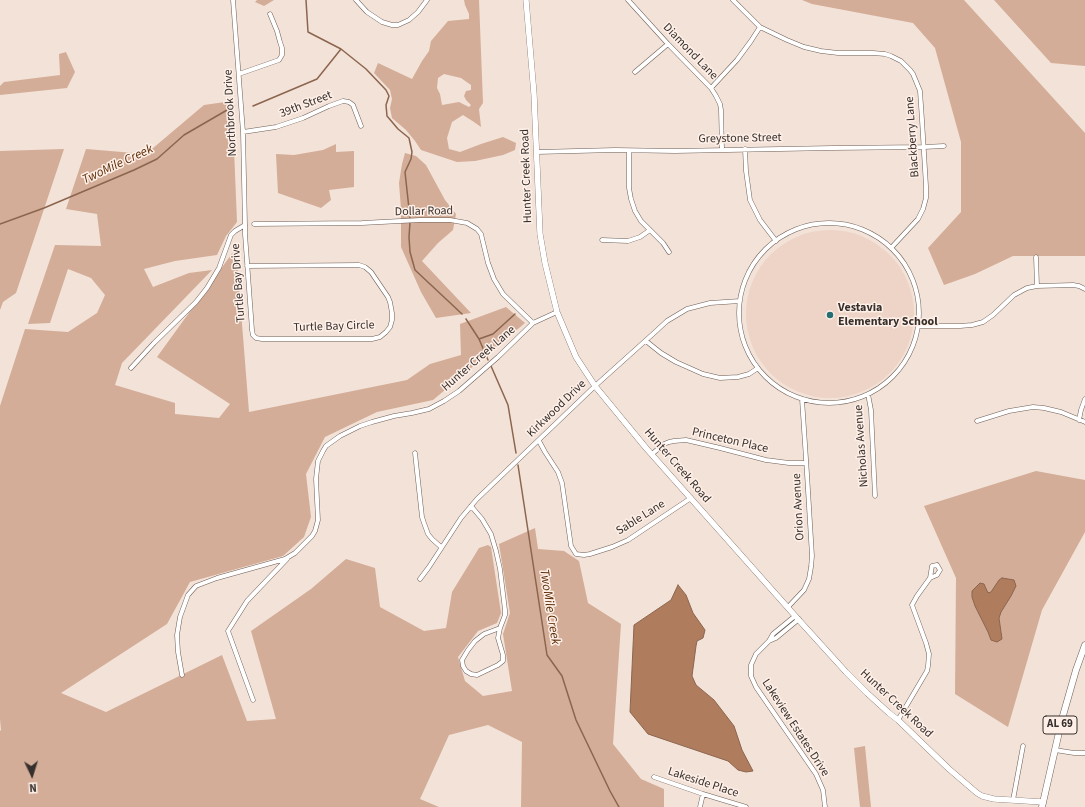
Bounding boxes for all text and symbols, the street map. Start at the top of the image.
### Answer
street label: Diamond Lane [660,21,720,83]
street label: Northbrook Drive [222,69,240,157]
street label: 39th Street [278,88,334,122]
street label: Blackberry Lane [903,96,923,178]
street label: Hunter Creek Road [518,129,536,223]
street label: Greystone Street [698,131,782,147]
water label: TwoMile Creek [80,142,156,188]
street label: Dollar Road [395,204,453,220]
street label: Turtle Bay Drive [229,243,249,323]
place label: Vestavia Elementary School [838,301,938,329]
marker: Vestavia Elementary School [825,310,835,320]
street label: Turtle Bay Circle [293,318,375,336]
street label: Hunter Creek Lane [439,323,519,395]
street label: Kirkwood Drive [524,377,590,441]
street label: Nicholas Avenue [852,404,872,488]
street label: Princeton Place [690,425,770,457]
street label: Hunter Creek Road [641,426,713,506]
street label: Orion Avenue [790,473,808,541]
street label: Sable Lane [614,497,668,539]
water label: TwoMile Creek [535,568,563,646]
street label: Hunter Creek Road [857,667,935,741]
street label: Lakeview Estates Drive [758,677,832,779]
road number: AL 69 [1043,716,1077,734]
north arrow [12,755,52,795]
street label: Lakeside Place [666,765,740,801]
text: N [29,780,37,795]

